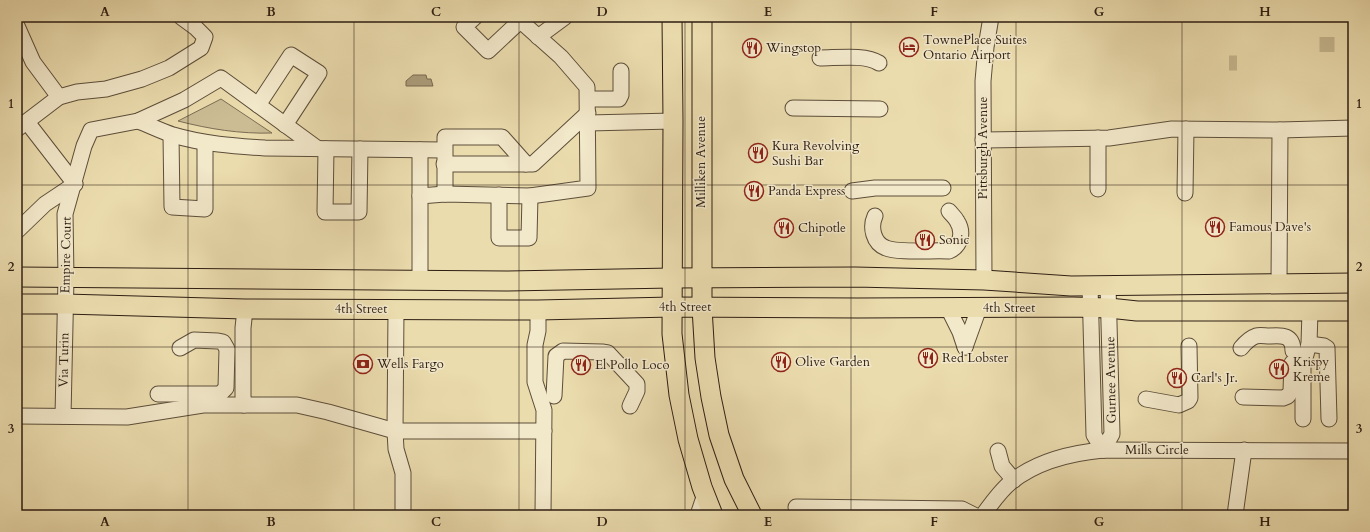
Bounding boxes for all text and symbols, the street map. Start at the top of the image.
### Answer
text: A [100,3,110,21]
text: B [266,3,276,21]
text: C [431,3,441,21]
text: D [596,3,608,21]
text: E [764,3,772,21]
text: F [930,3,938,21]
text: G [1094,3,1105,21]
text: H [1259,3,1271,21]
place label: TownePlace Suites Ontario Airport [923,31,1027,64]
hotel icon: TownePlace Suites Ontario Airport [898,36,920,58]
restaurant icon: Wingstop [741,37,763,59]
place label: Wingstop [765,39,821,57]
text: 1 [8,95,14,113]
text: 1 [1356,95,1362,113]
street label: Pittsburgh Avenue [974,96,992,199]
street label: Milliken Avenue [692,116,710,208]
place label: Kura Revolving Sushi Bar [772,137,860,170]
restaurant icon: Kura Revolving Sushi Bar [747,142,769,164]
restaurant icon: Panda Express [743,180,765,202]
place label: Panda Express [768,182,845,200]
restaurant icon: Famous Dave's [1204,216,1226,238]
street label: Empire Court [56,217,76,293]
restaurant icon: Chipotle [773,217,795,239]
place label: Famous Dave's [1229,218,1311,236]
place label: Chipotle [798,219,846,237]
restaurant icon: Sonic [914,229,936,251]
place label: Sonic [939,231,970,249]
text: 2 [8,258,15,276]
text: 2 [1356,258,1363,276]
street label: 4th Street [659,298,711,316]
street label: 4th Street [983,299,1035,317]
street label: 4th Street [335,300,387,318]
street label: Via Turin [55,332,73,388]
street label: Gurnee Avenue [1101,336,1121,424]
restaurant icon: Red Lobster [917,347,939,369]
place label: Red Lobster [942,349,1009,367]
restaurant icon: Olive Garden [770,351,792,373]
bank icon: Wells Fargo [352,353,374,375]
place label: Olive Garden [795,353,871,371]
place label: Krispy Kreme [1293,353,1330,386]
restaurant icon: El Pollo Loco [570,354,592,376]
place label: Wells Fargo [376,355,444,373]
place label: El Pollo Loco [595,356,670,374]
restaurant icon: Krispy Kreme [1268,358,1290,380]
restaurant icon: Carl's Jr. [1166,367,1188,389]
place label: Carl's Jr. [1191,369,1238,387]
text: 3 [8,420,15,438]
text: 3 [1356,420,1363,438]
street label: Mills Circle [1125,441,1189,459]
text: A [100,513,110,531]
text: B [266,513,276,531]
text: C [431,513,441,531]
text: D [596,513,608,531]
text: E [764,513,772,531]
text: F [930,513,938,531]
text: G [1094,513,1105,531]
text: H [1259,513,1271,531]

